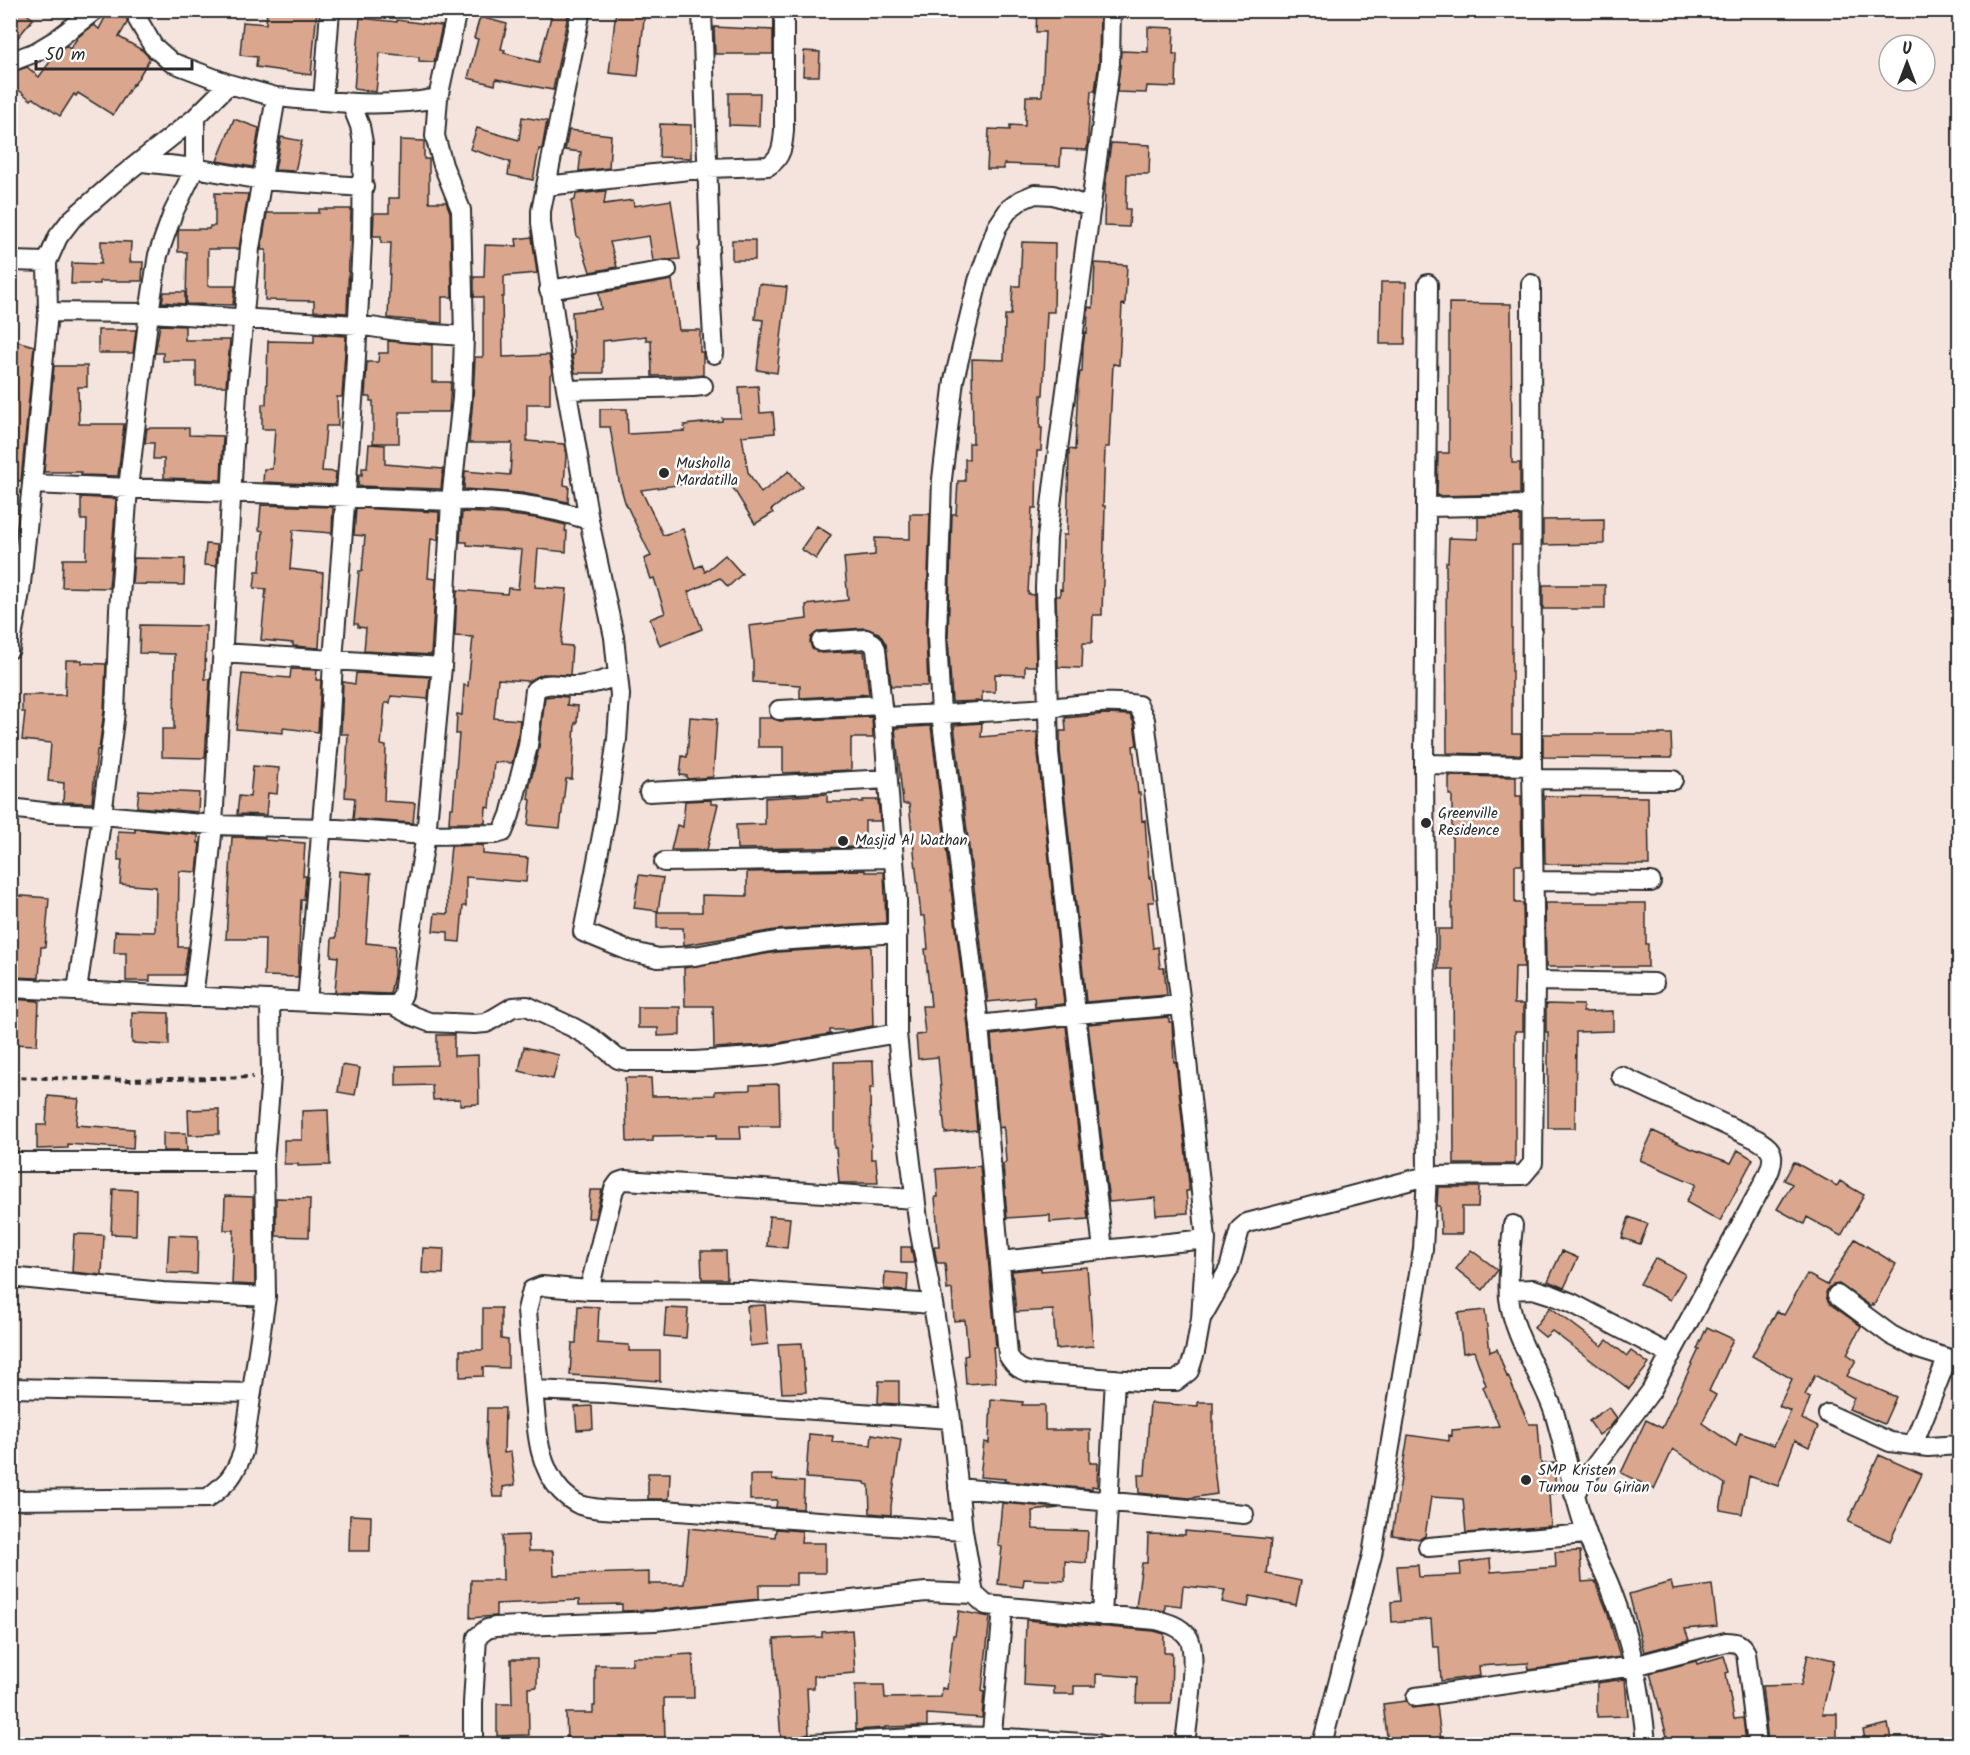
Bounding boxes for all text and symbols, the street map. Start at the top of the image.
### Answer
scale bar [36,33,192,71]
north arrow [1877,33,1937,93]
text: U [1902,37,1912,62]
text: 50 m [45,41,85,70]
place label: Musholla Mardatilla [676,452,738,493]
marker: Musholla Mardatilla [657,466,671,480]
place label: Greenville Residence [1438,802,1499,843]
marker: Greenville Residence [1419,816,1433,830]
place label: Masjid Al Wathan [855,829,968,853]
marker: Masjid Al Wathan [836,834,850,848]
place label: SMP Kristen Tumou Tou Girian [1538,1459,1650,1500]
marker: SMP Kristen Tumou Tou Girian [1519,1473,1533,1487]

